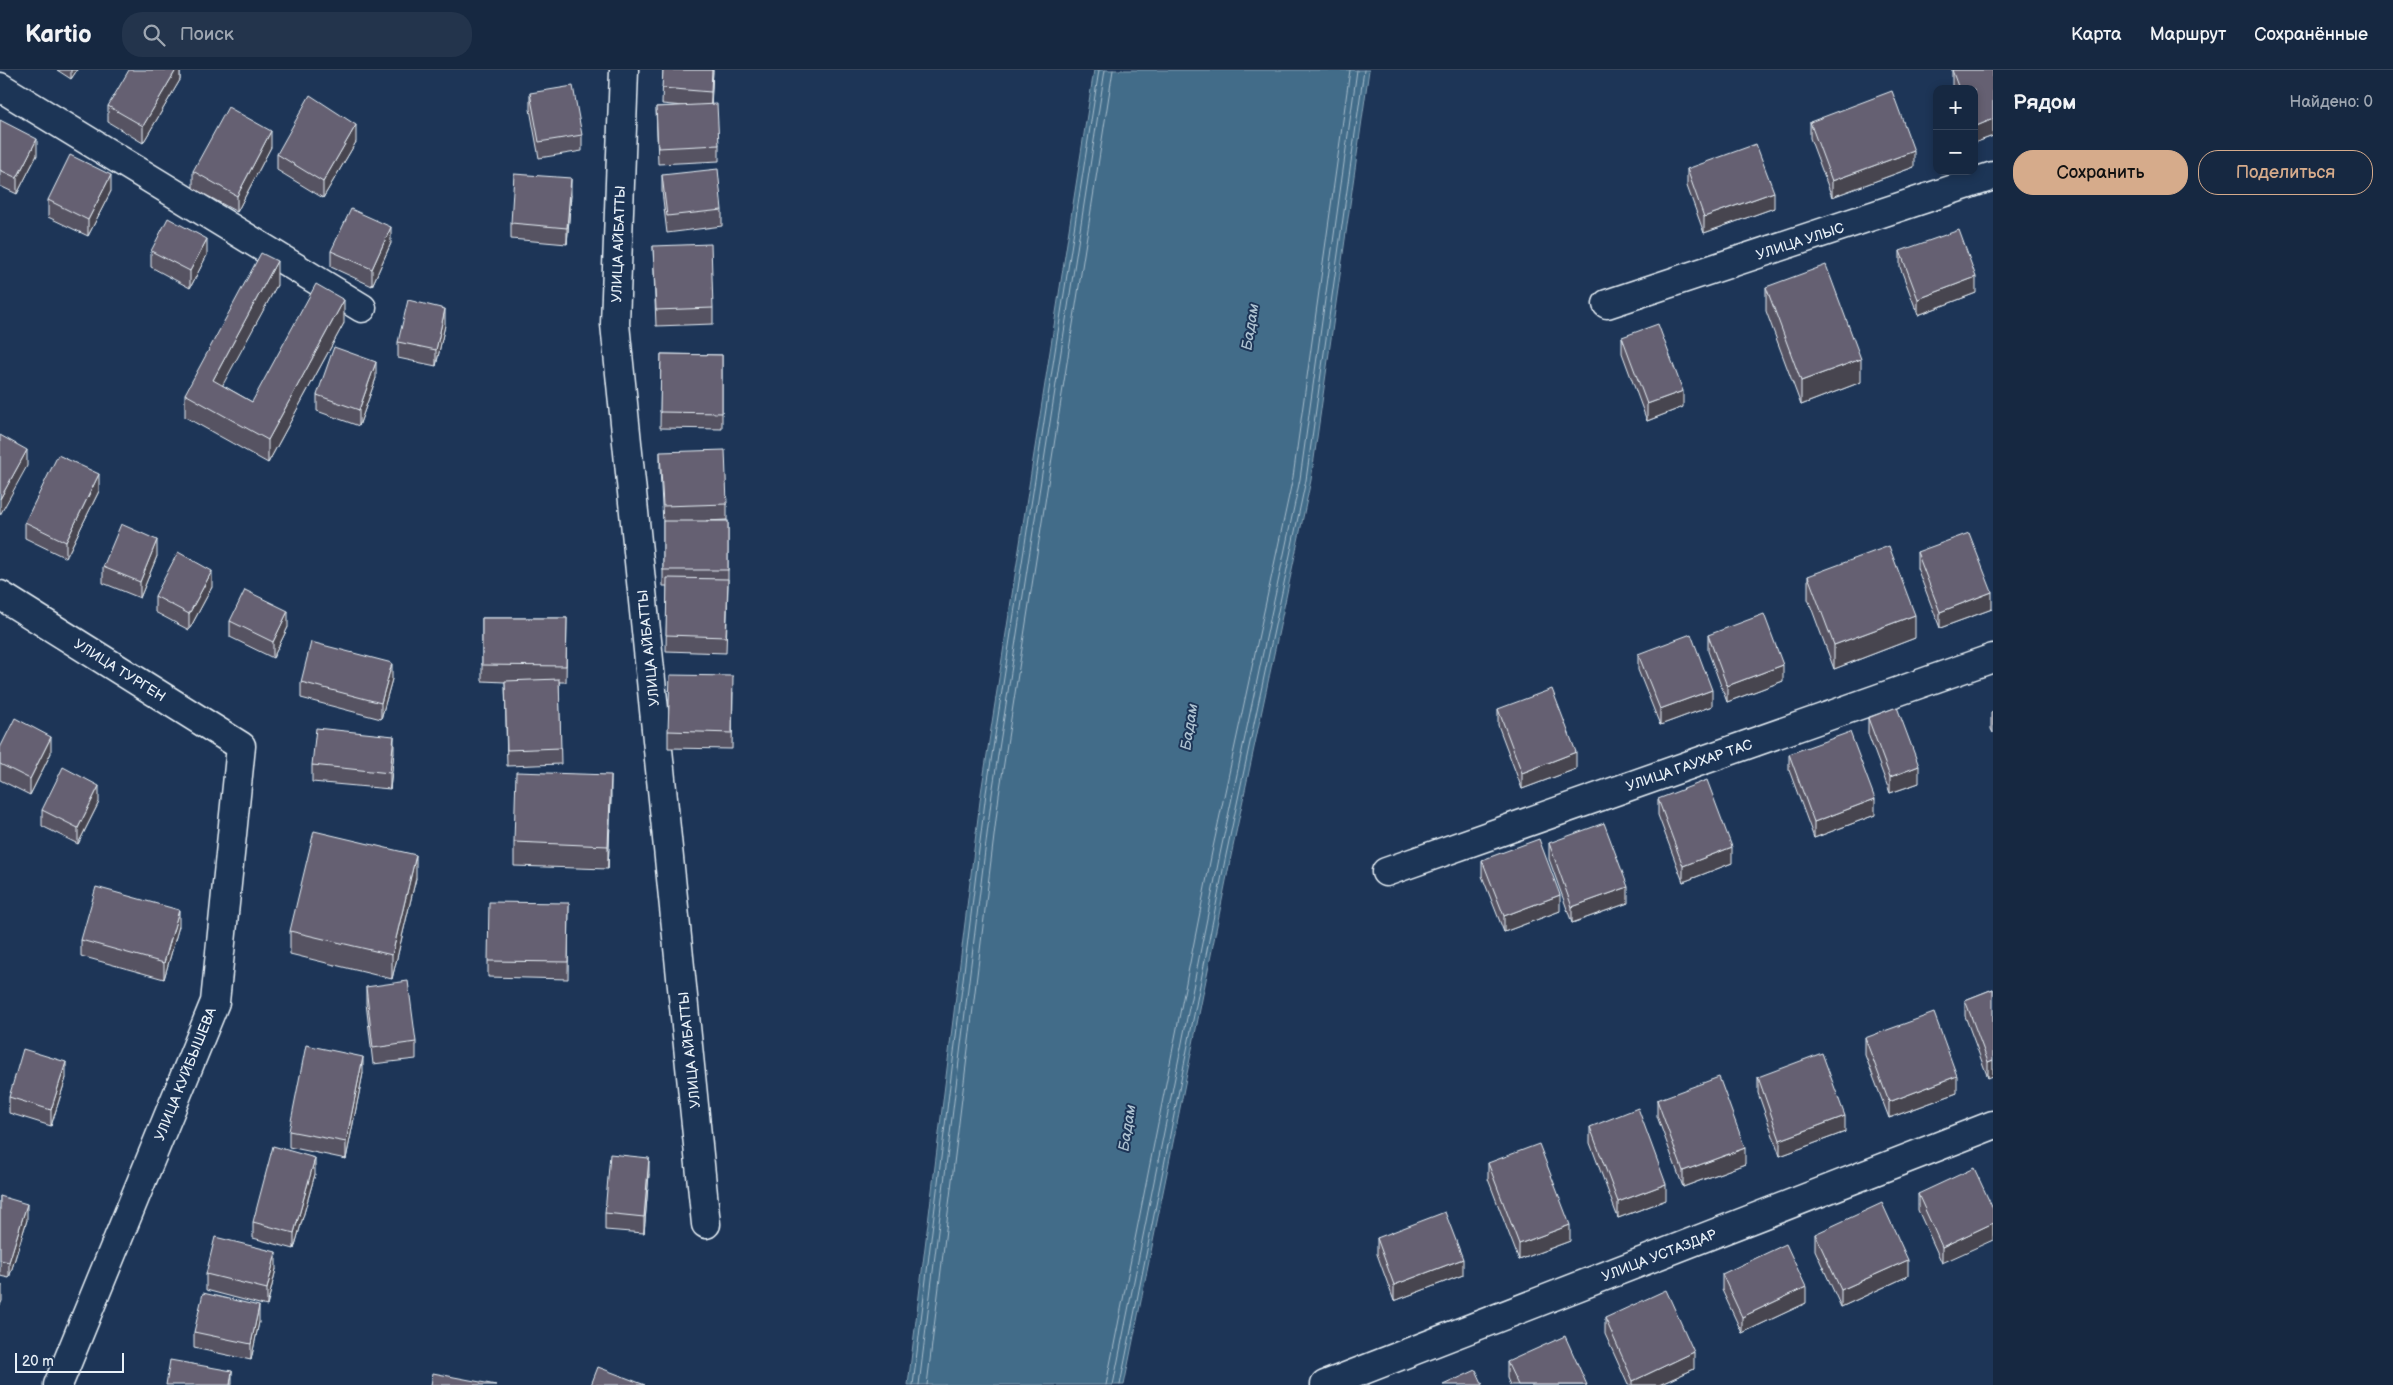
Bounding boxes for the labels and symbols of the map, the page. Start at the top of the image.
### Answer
street label: УЛИЦА АЙБАТТЫ [608,185,629,303]
street label: УЛИЦА УЛЫС [1754,219,1847,264]
water label: Бадам [1237,302,1264,352]
street label: УЛИЦА АЙБАТТЫ [634,589,663,707]
street label: УЛИЦА ТУРГЕН [71,635,169,705]
water label: Бадам [1176,702,1203,752]
street label: УЛИЦА ГАУХАР ТАС [1624,736,1755,795]
street label: УЛИЦА АЙБАТТЫ [675,991,704,1109]
street label: УЛИЦА КУЙБЫШЕВА [151,1005,220,1143]
water label: Бадам [1114,1103,1141,1153]
street label: УЛИЦА УСТАЗДАР [1599,1226,1719,1285]
scale bar [15,1350,124,1373]

